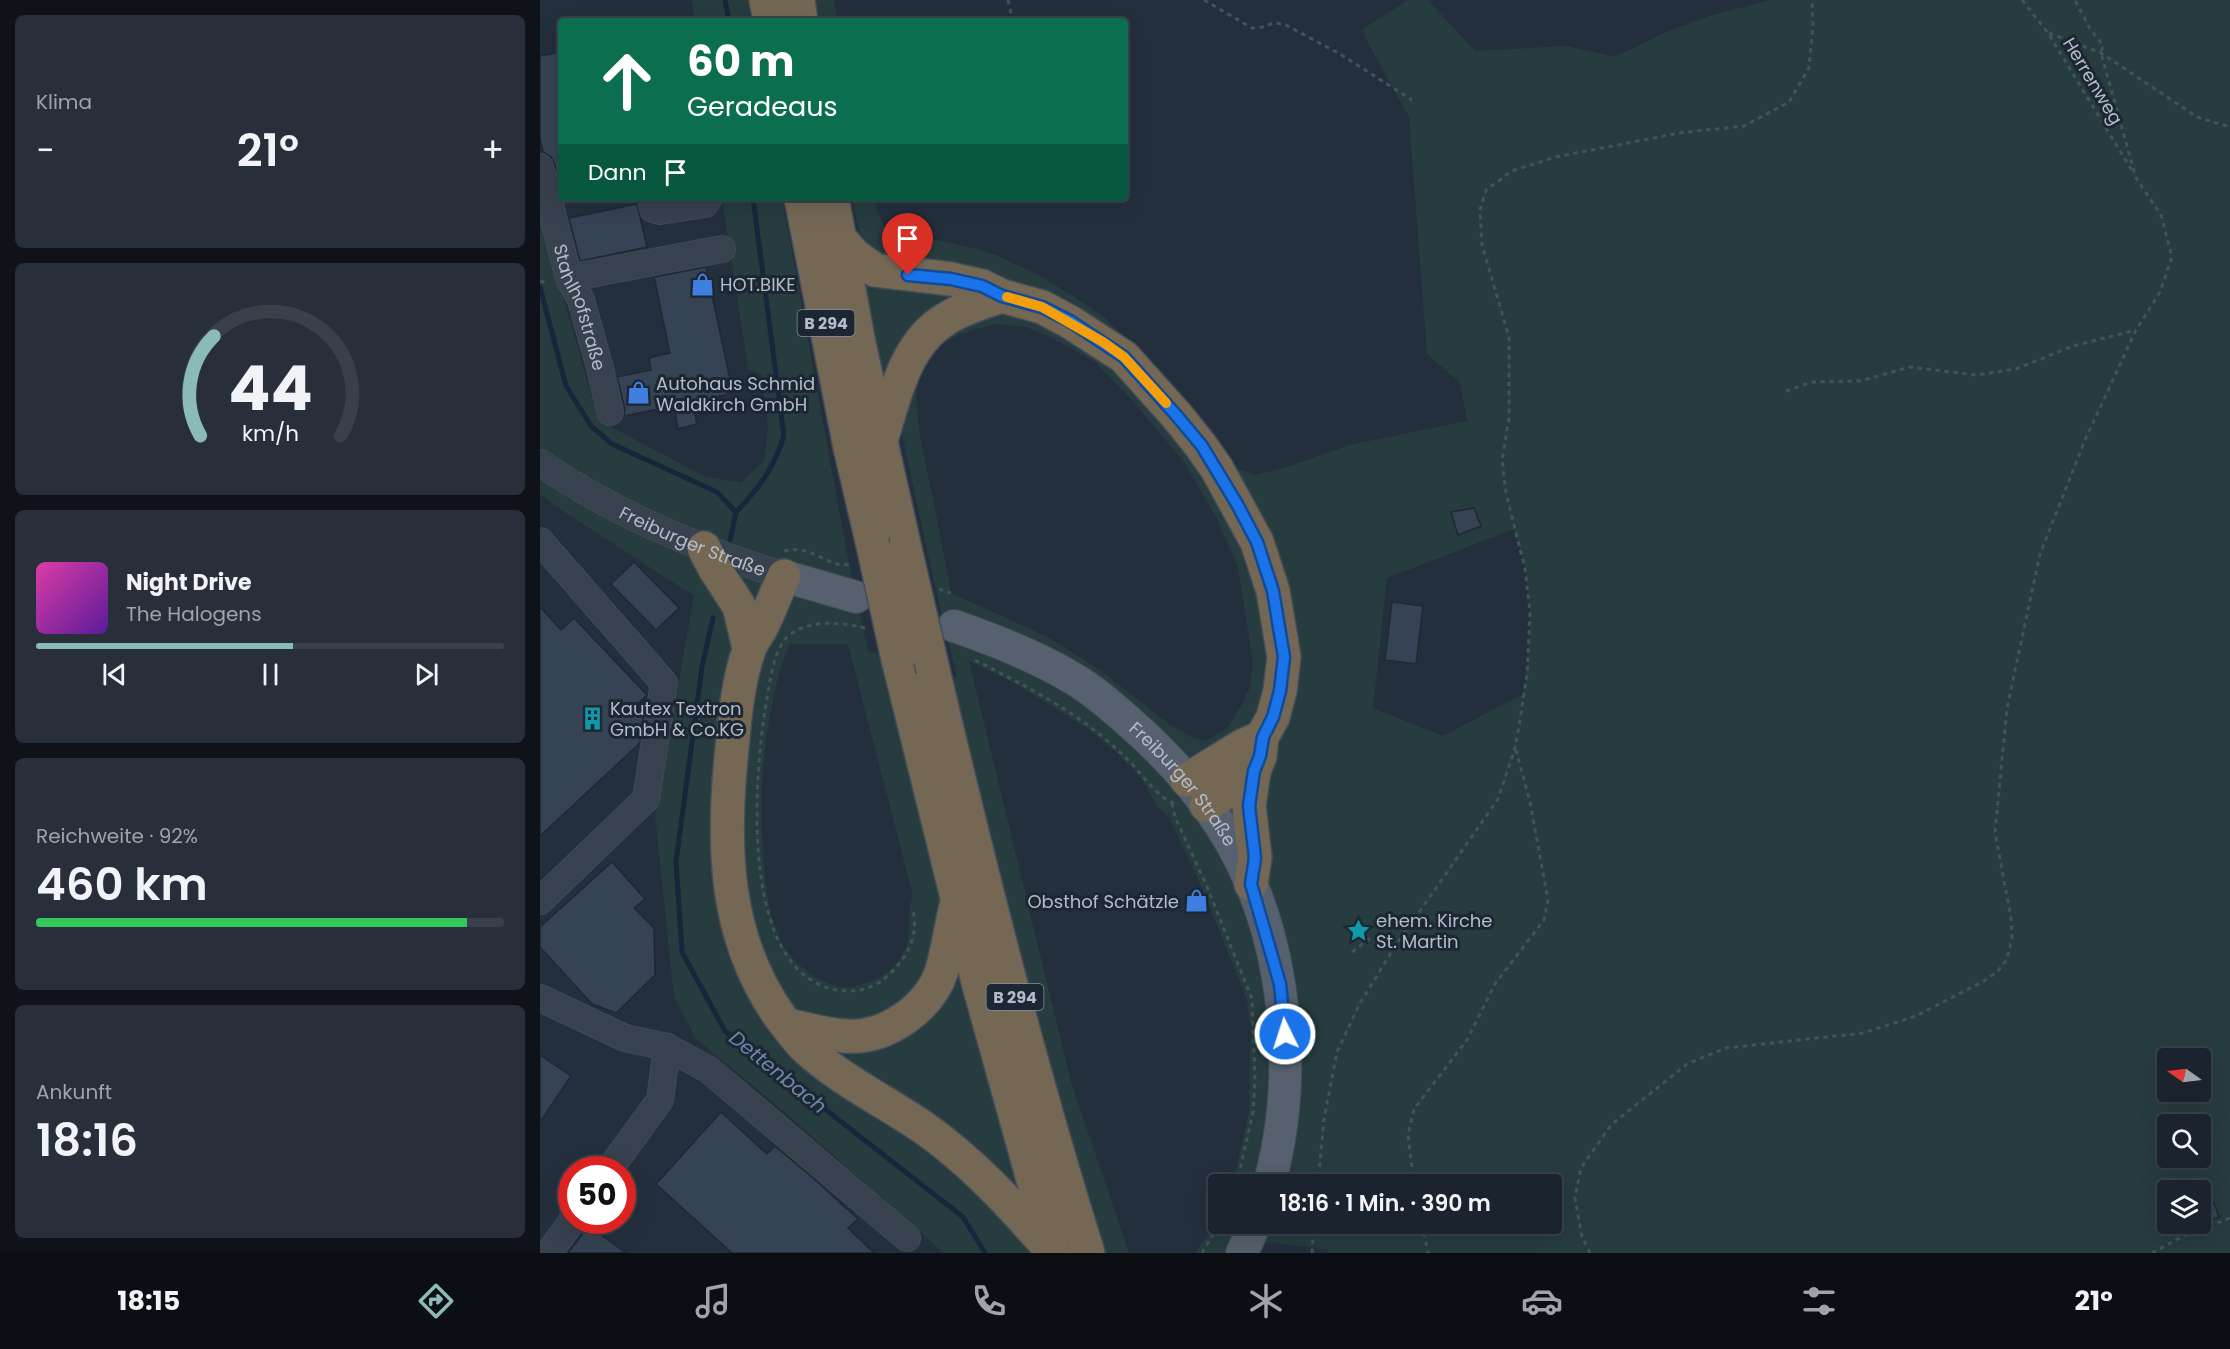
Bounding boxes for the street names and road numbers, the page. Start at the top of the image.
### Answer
street label: Herrenweg [2057,33,2129,129]
street label: Stahlhofstraße [548,241,613,373]
road number: B 294 [798,310,854,336]
street label: Freiburger Straße [615,500,769,582]
street label: Freiburger Straße [1124,716,1243,851]
road number: B 294 [986,984,1044,1010]

